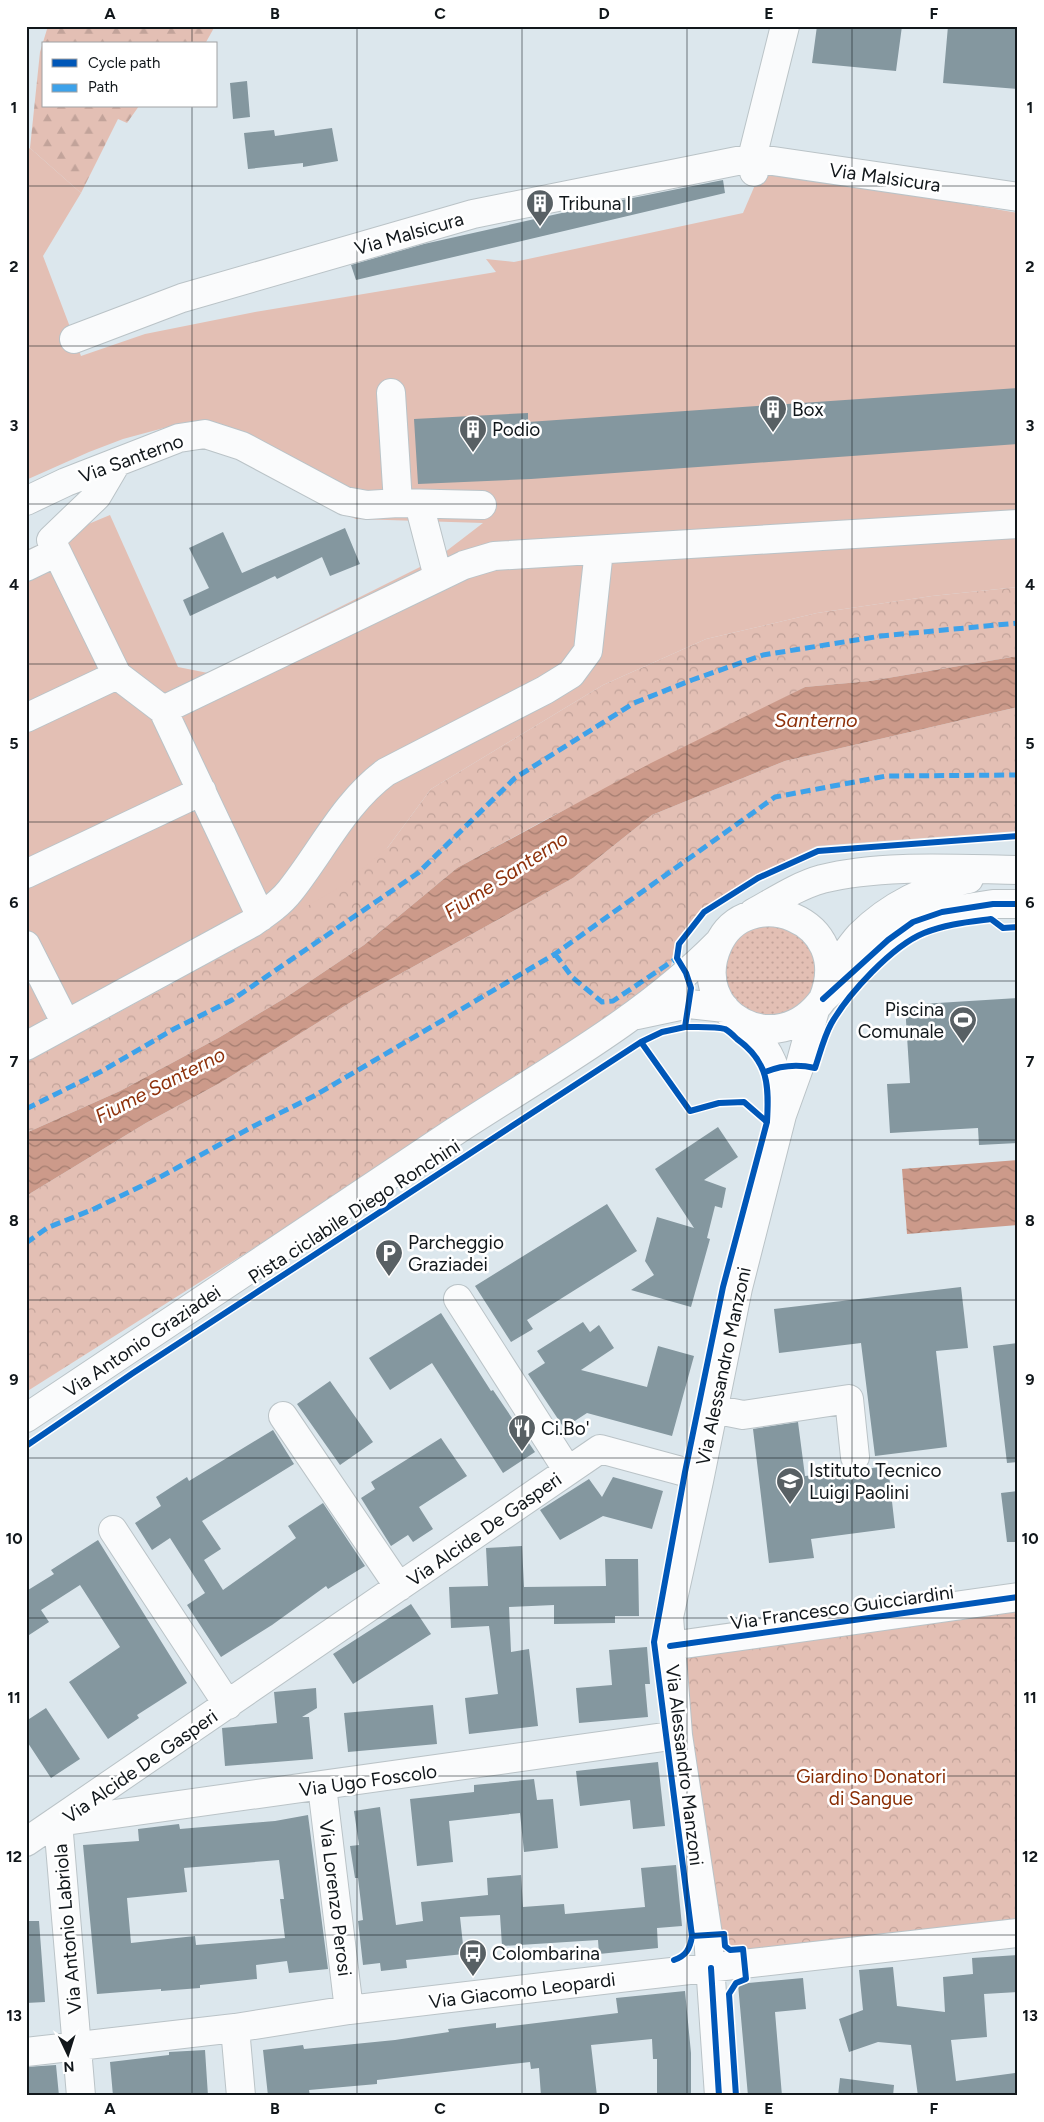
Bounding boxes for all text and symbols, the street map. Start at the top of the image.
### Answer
text: A [104,4,116,23]
text: B [270,4,280,23]
text: C [434,4,446,23]
text: D [598,4,610,23]
text: E [764,4,774,23]
text: F [930,4,939,23]
legend [42,42,218,108]
text: Cycle path [88,54,160,72]
text: Path [88,78,118,96]
text: 1 [11,98,17,117]
text: 1 [1027,98,1033,117]
street label: Via Malsicura [828,158,942,197]
building icon: Tribuna I [525,188,555,227]
place label: Tribuna I [559,192,631,215]
street label: Via Malsicura [352,207,466,260]
text: 2 [9,257,19,276]
text: 2 [1025,257,1035,276]
building icon: Box [758,394,788,433]
place label: Box [792,398,824,421]
building icon: Podio [458,414,488,453]
text: 3 [10,416,19,435]
text: 3 [1026,416,1035,435]
place label: Podio [492,418,540,441]
street label: Via Santerno [76,429,187,488]
text: 4 [9,575,19,594]
text: 4 [1025,575,1035,594]
water label: Santerno [774,708,858,732]
text: 5 [9,734,19,753]
text: 5 [1025,734,1035,753]
water label: Fiume Santerno [440,826,573,924]
text: 6 [9,893,19,912]
text: 6 [1025,893,1035,912]
place label: Piscina Comunale [858,998,944,1043]
sports icon: Piscina Comunale [948,1005,978,1044]
water label: Fiume Santerno [91,1042,229,1128]
text: 7 [10,1052,19,1071]
text: 7 [1026,1052,1035,1071]
street label: Pista ciclabile Diego Ronchini [244,1134,465,1289]
text: 8 [9,1211,19,1230]
text: 8 [1025,1211,1035,1230]
place label: Parcheggio Graziadei [408,1231,504,1276]
parking icon: Parcheggio Graziadei [374,1238,404,1277]
street label: Via Alessandro Manzoni [691,1265,756,1467]
street label: Via Antonio Graziadei [59,1280,225,1402]
text: 9 [9,1370,19,1389]
text: 9 [1025,1370,1035,1389]
restaurant icon: Ci.Bo' [507,1413,537,1452]
place label: Ci.Bo' [541,1417,590,1440]
place label: Istituto Tecnico Luigi Paolini [809,1459,942,1504]
school or university icon: Istituto Tecnico Luigi Paolini [775,1466,805,1505]
street label: Via Alcide De Gasperi [403,1467,566,1591]
text: 10 [5,1529,23,1548]
text: 10 [1021,1529,1039,1548]
street label: Via Francesco Guicciardini [729,1580,955,1635]
street label: Via Alessandro Manzoni [661,1663,708,1867]
text: 11 [7,1688,21,1707]
text: 11 [1023,1688,1037,1707]
street label: Via Alcide De Gasperi [59,1704,222,1828]
street label: Via Ugo Foscolo [298,1759,438,1802]
park label: Giardino Donatori di Sangue [796,1765,946,1810]
street label: Via Lorenzo Perosi [315,1819,356,1977]
street label: Via Antonio Labriola [49,1843,86,2015]
text: 12 [6,1847,22,1866]
text: 12 [1022,1847,1038,1866]
bus stop icon: Colombarina [458,1938,488,1977]
place label: Colombarina [492,1942,600,1965]
street label: Via Giacomo Leopardi [427,1968,617,2013]
text: 13 [6,2006,22,2025]
text: 13 [1022,2006,1038,2025]
north arrow [42,2030,92,2080]
text: N [63,2058,75,2075]
text: A [104,2099,116,2118]
text: B [270,2099,280,2118]
text: C [434,2099,446,2118]
text: D [598,2099,610,2118]
text: E [764,2099,774,2118]
text: F [930,2099,939,2118]

